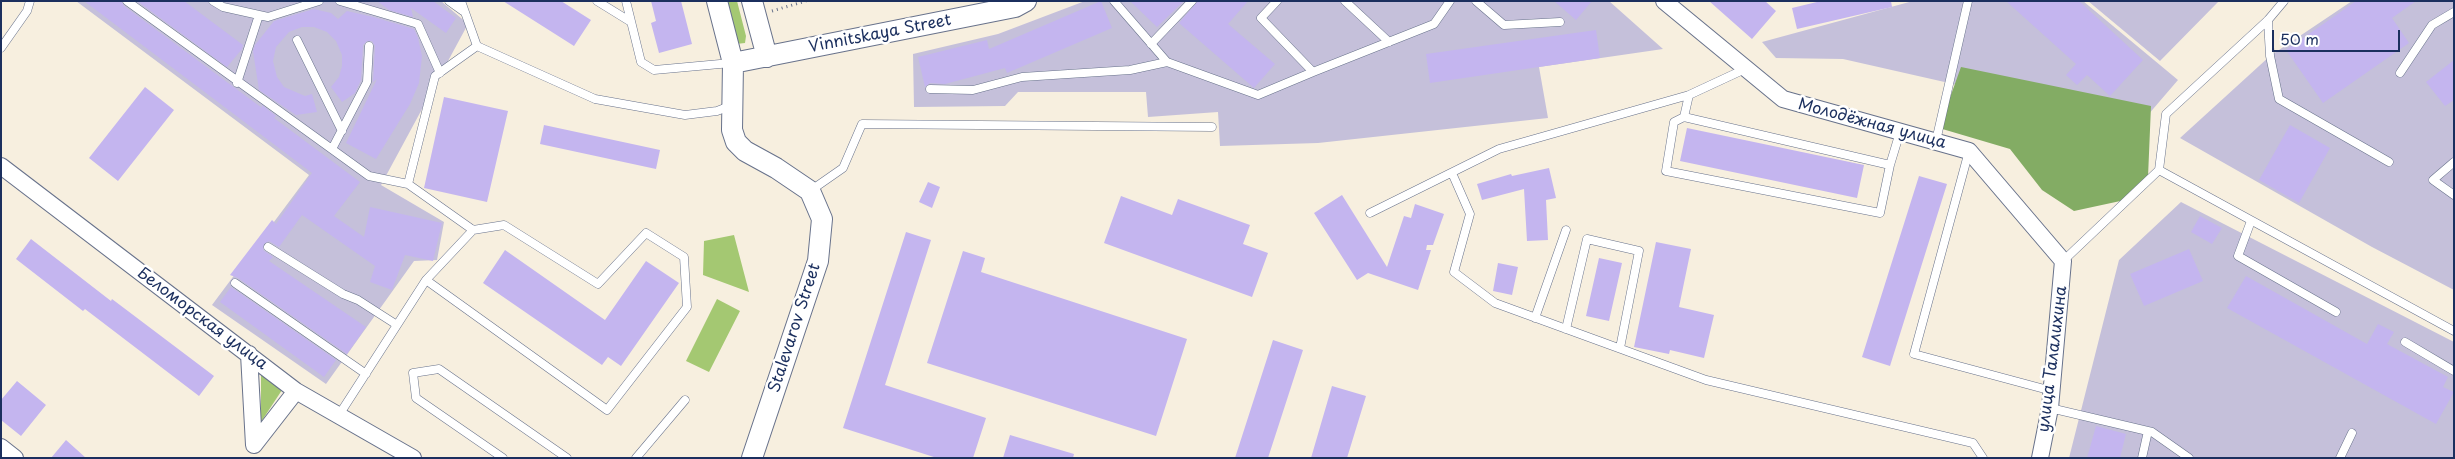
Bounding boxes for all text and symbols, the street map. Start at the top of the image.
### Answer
street label: Vinnitskaya Street [807,11,953,57]
scale bar [2275,20,2402,52]
text: 50 m [2280,27,2319,50]
street label: Молодёжная улица [1796,95,1948,153]
street label: Stalevarov Street [765,261,825,395]
street label: Беломорская улица [133,264,271,374]
street label: улица Талалихина [2034,285,2072,433]

